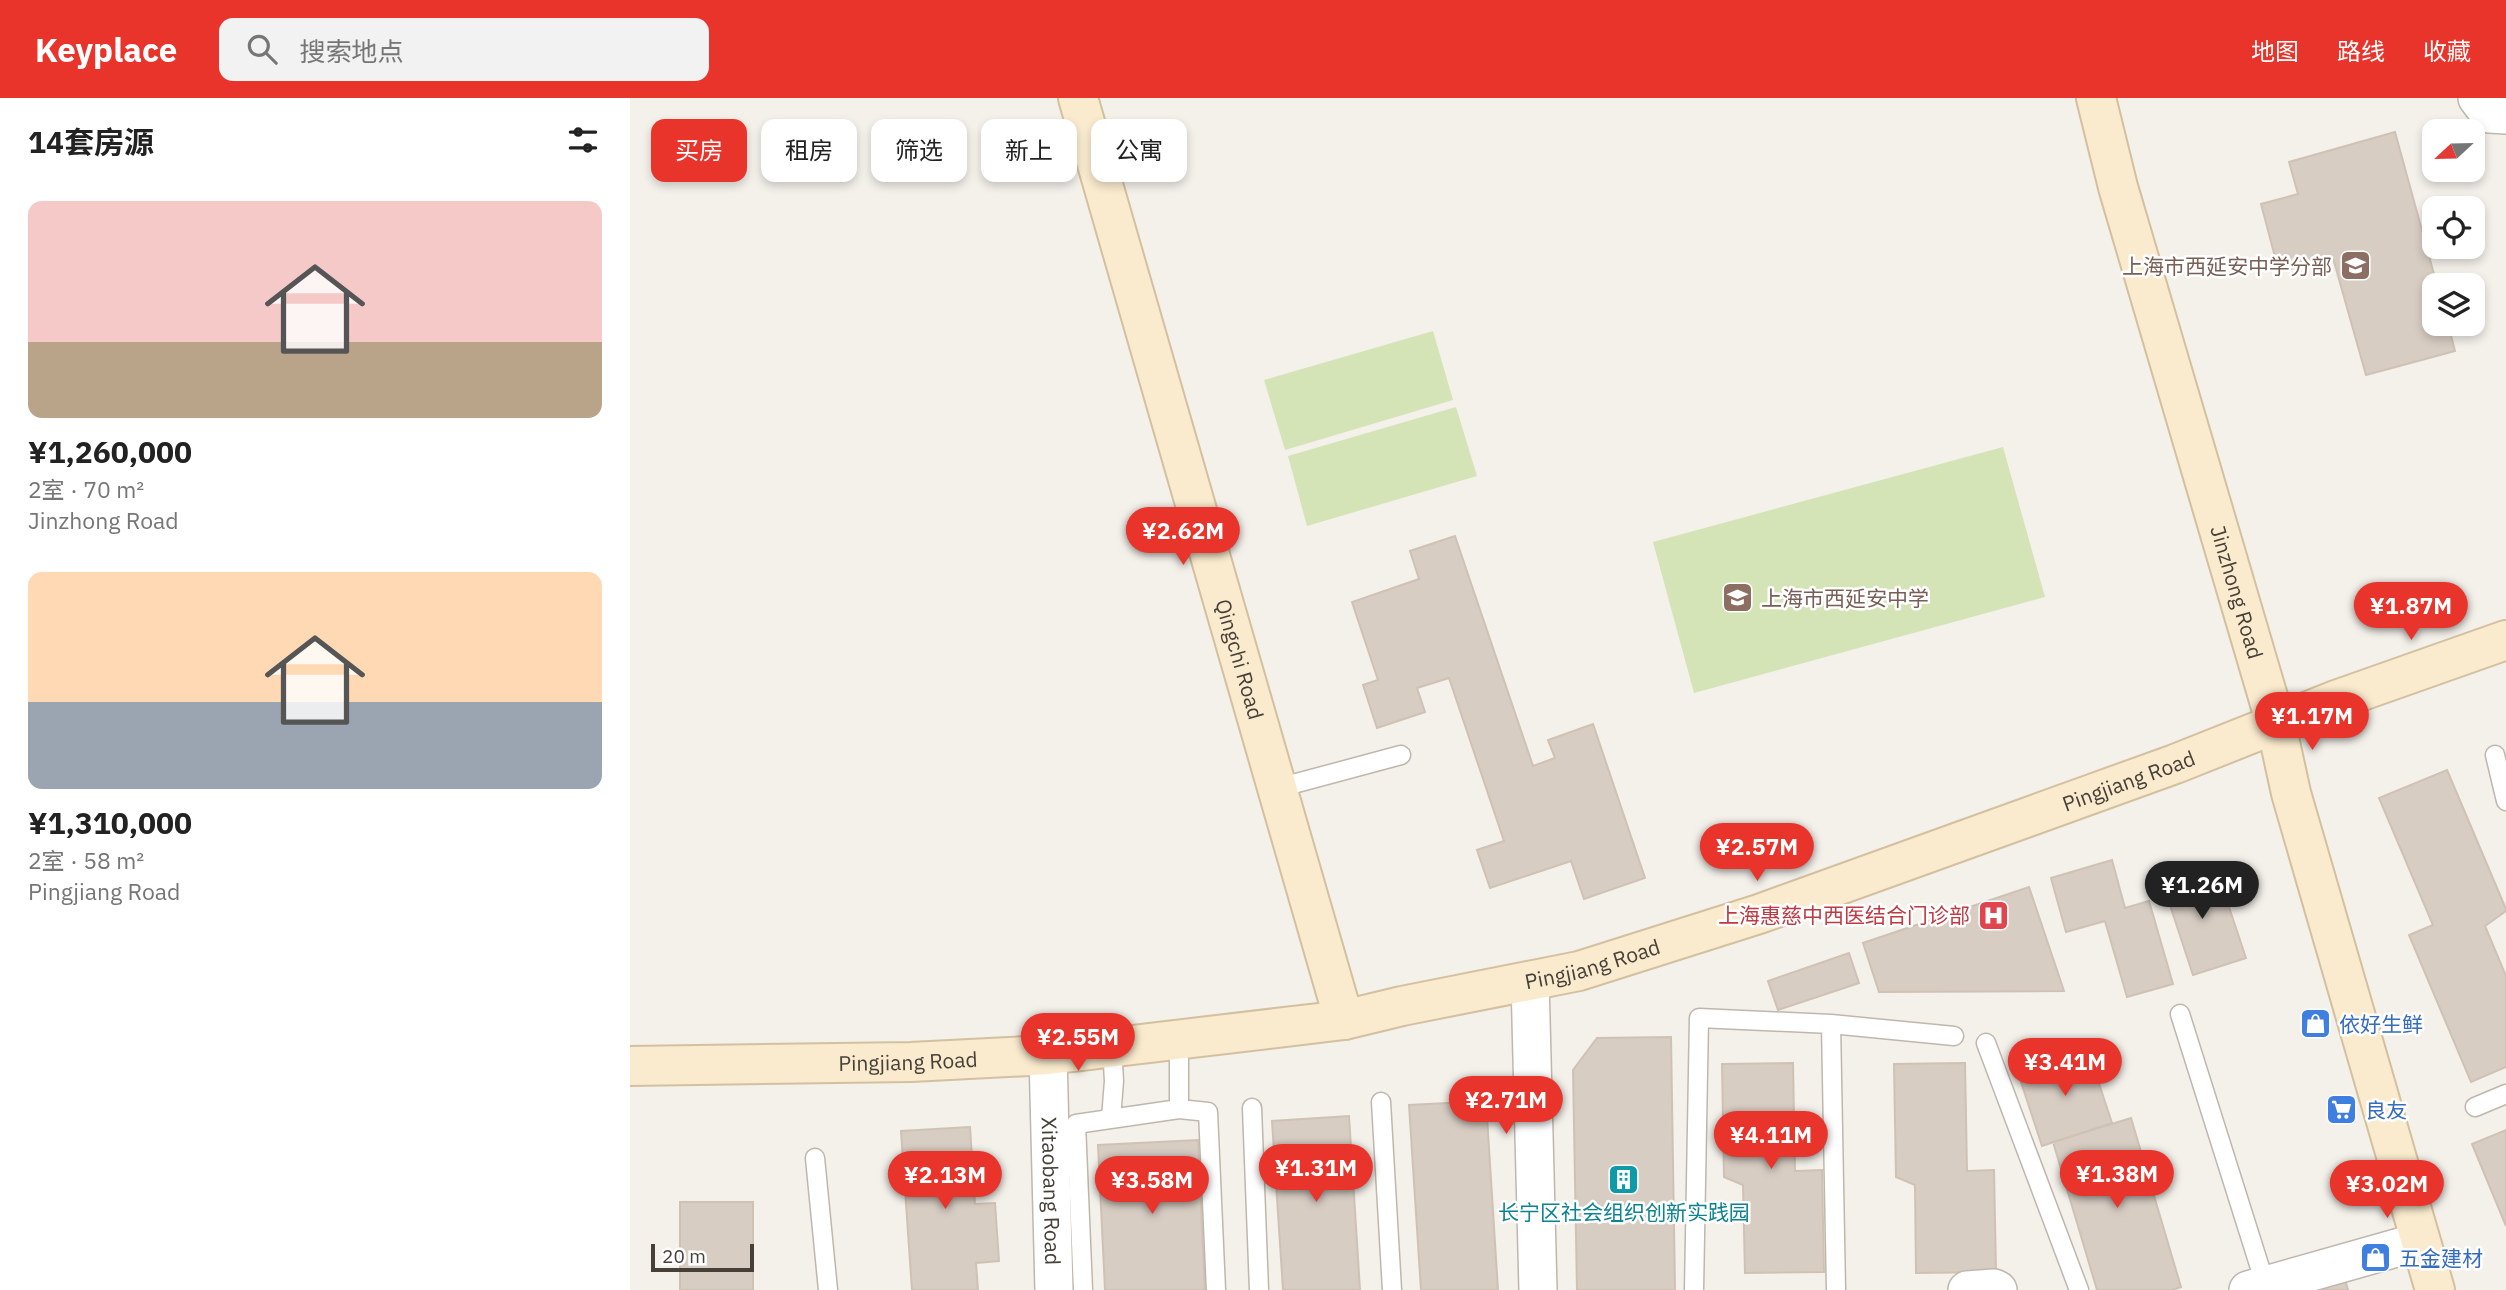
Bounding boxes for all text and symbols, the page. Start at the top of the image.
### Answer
search box [219,18,709,81]
text: Keyplace [35,28,177,71]
icon: search [243,30,281,68]
text: 搜索地点 [299,34,403,68]
text: 地图 [2251,35,2299,67]
text: 路线 [2337,35,2385,67]
text: 收藏 [2423,35,2471,67]
chip: 买房 [651,119,747,182]
chip: 租房 [761,119,857,182]
chip: 筛选 [871,119,967,182]
chip: 新上 [981,119,1077,182]
chip: 公寓 [1091,119,1187,182]
north arrow [2422,119,2485,182]
map controls [2422,119,2485,336]
icon: filters [564,121,602,159]
text: 14套房源 [28,122,154,161]
button: locate [2422,196,2485,259]
icon: home [252,246,378,372]
school or university icon: 上海市西延安中学分部 [2338,249,2372,283]
place label: 上海市西延安中学分部 [2122,252,2332,280]
button: layers [2422,273,2485,336]
text: ¥1,260,000 [28,432,192,471]
text: 2室 · 70 m² [28,474,144,504]
text: Jinzhong Road [28,505,179,535]
pin: ¥2.62M [1126,508,1240,567]
text: ¥2.62M [1142,515,1224,545]
street label: Jinzhong Road [2204,522,2270,662]
school or university icon: 上海市西延安中学 [1721,581,1755,615]
pin: ¥1.87M [2354,582,2468,642]
place label: 上海市西延安中学 [1761,584,1929,612]
text: ¥1.87M [2370,590,2452,620]
street label: Qingchi Road [1209,596,1271,723]
icon: home [252,617,378,743]
pin: ¥1.17M [2255,692,2369,752]
text: ¥1.17M [2271,700,2353,730]
street label: Pingjiang Road [2058,744,2199,818]
text: ¥1,310,000 [28,803,192,842]
pin: ¥2.57M [1700,824,1814,883]
text: ¥2.57M [1716,831,1798,861]
text: 2室 · 58 m² [28,845,144,875]
pin: ¥1.26M [2145,862,2259,921]
text: ¥1.26M [2161,869,2243,899]
text: Pingjiang Road [28,876,180,906]
hospital icon: 上海惠慈中西医结合门诊部 [1976,898,2010,932]
place label: 上海惠慈中西医结合门诊部 [1718,901,1970,929]
street label: Pingjiang Road [1522,932,1664,995]
shop icon: 依好生鲜 [2299,1007,2333,1041]
place label: 依好生鲜 [2339,1010,2423,1038]
pin: ¥2.55M [1021,1014,1135,1073]
text: ¥2.55M [1037,1021,1119,1051]
pin: ¥3.41M [2008,1038,2122,1098]
street label: Pingjiang Road [838,1045,978,1077]
text: ¥3.41M [2024,1046,2106,1076]
pin: ¥2.71M [1449,1076,1563,1136]
text: ¥2.71M [1465,1084,1547,1114]
supermarket icon: 良友 [2325,1093,2359,1127]
place label: 良友 [2365,1096,2407,1124]
pin: ¥4.11M [1714,1112,1828,1171]
street label: Xitaobang Road [1036,1117,1067,1265]
text: ¥4.11M [1730,1119,1812,1149]
pin: ¥1.31M [1259,1144,1373,1204]
pin: ¥1.38M [2060,1150,2174,1210]
pin: ¥2.13M [888,1152,1002,1211]
text: ¥1.31M [1275,1152,1357,1182]
pin: ¥3.58M [1095,1156,1209,1216]
text: ¥1.38M [2076,1158,2158,1188]
text: ¥2.13M [904,1159,986,1189]
pin: ¥3.02M [2330,1160,2444,1220]
building icon: 长宁区社会组织创新实践园 [1607,1163,1641,1197]
text: ¥3.58M [1111,1164,1193,1194]
text: ¥3.02M [2346,1168,2428,1198]
place label: 长宁区社会组织创新实践园 [1498,1198,1750,1226]
scale bar [651,1241,754,1273]
shop icon: 五金建材 [2359,1241,2393,1275]
text: 20 m [662,1244,706,1268]
place label: 五金建材 [2399,1244,2483,1272]

